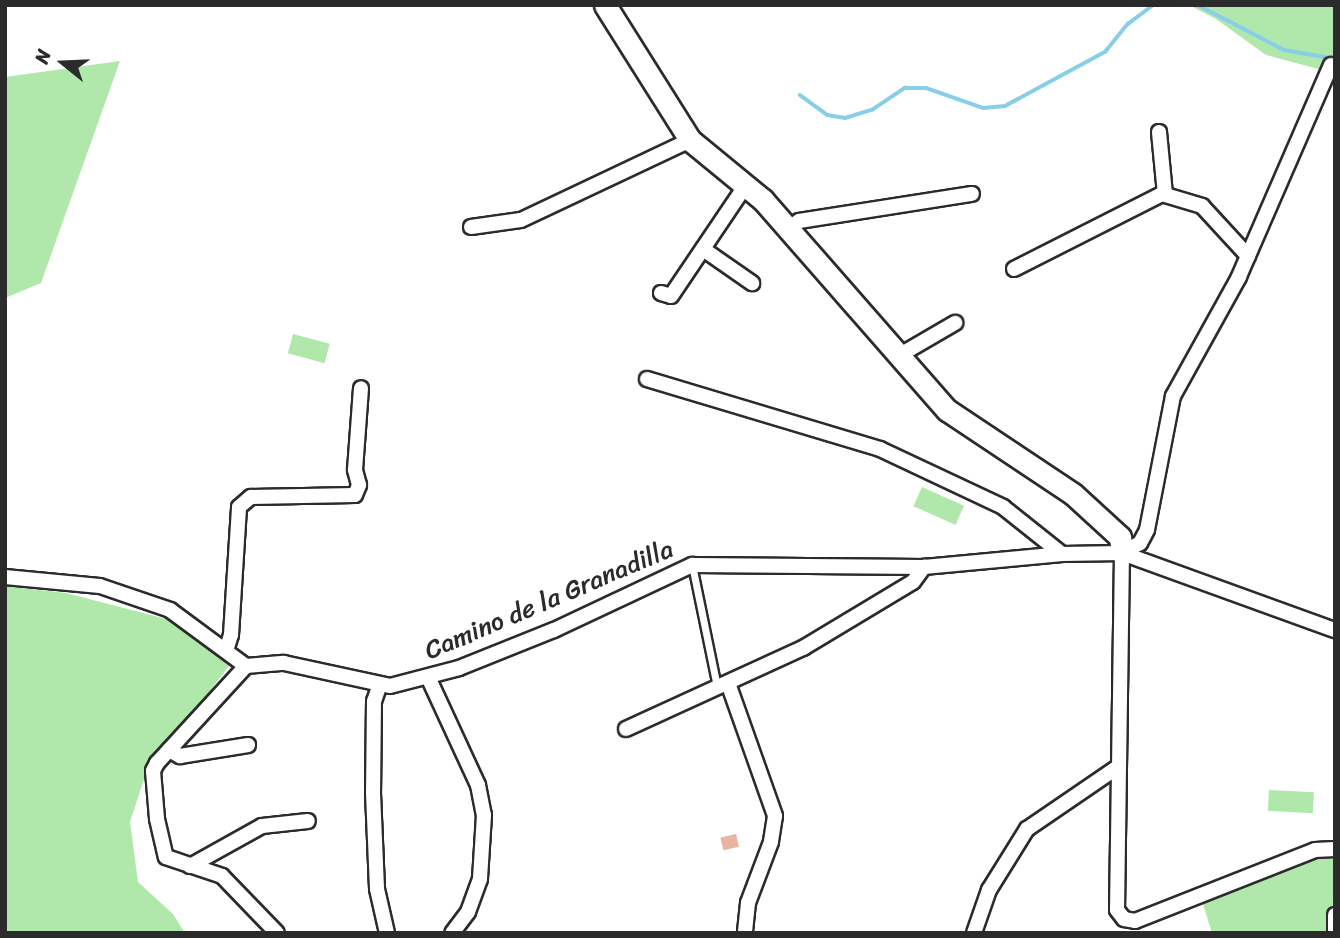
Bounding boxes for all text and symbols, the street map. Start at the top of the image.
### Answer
north arrow [28,28,98,98]
text: N [25,45,60,68]
street label: Camino de la Granadilla [420,534,678,666]

